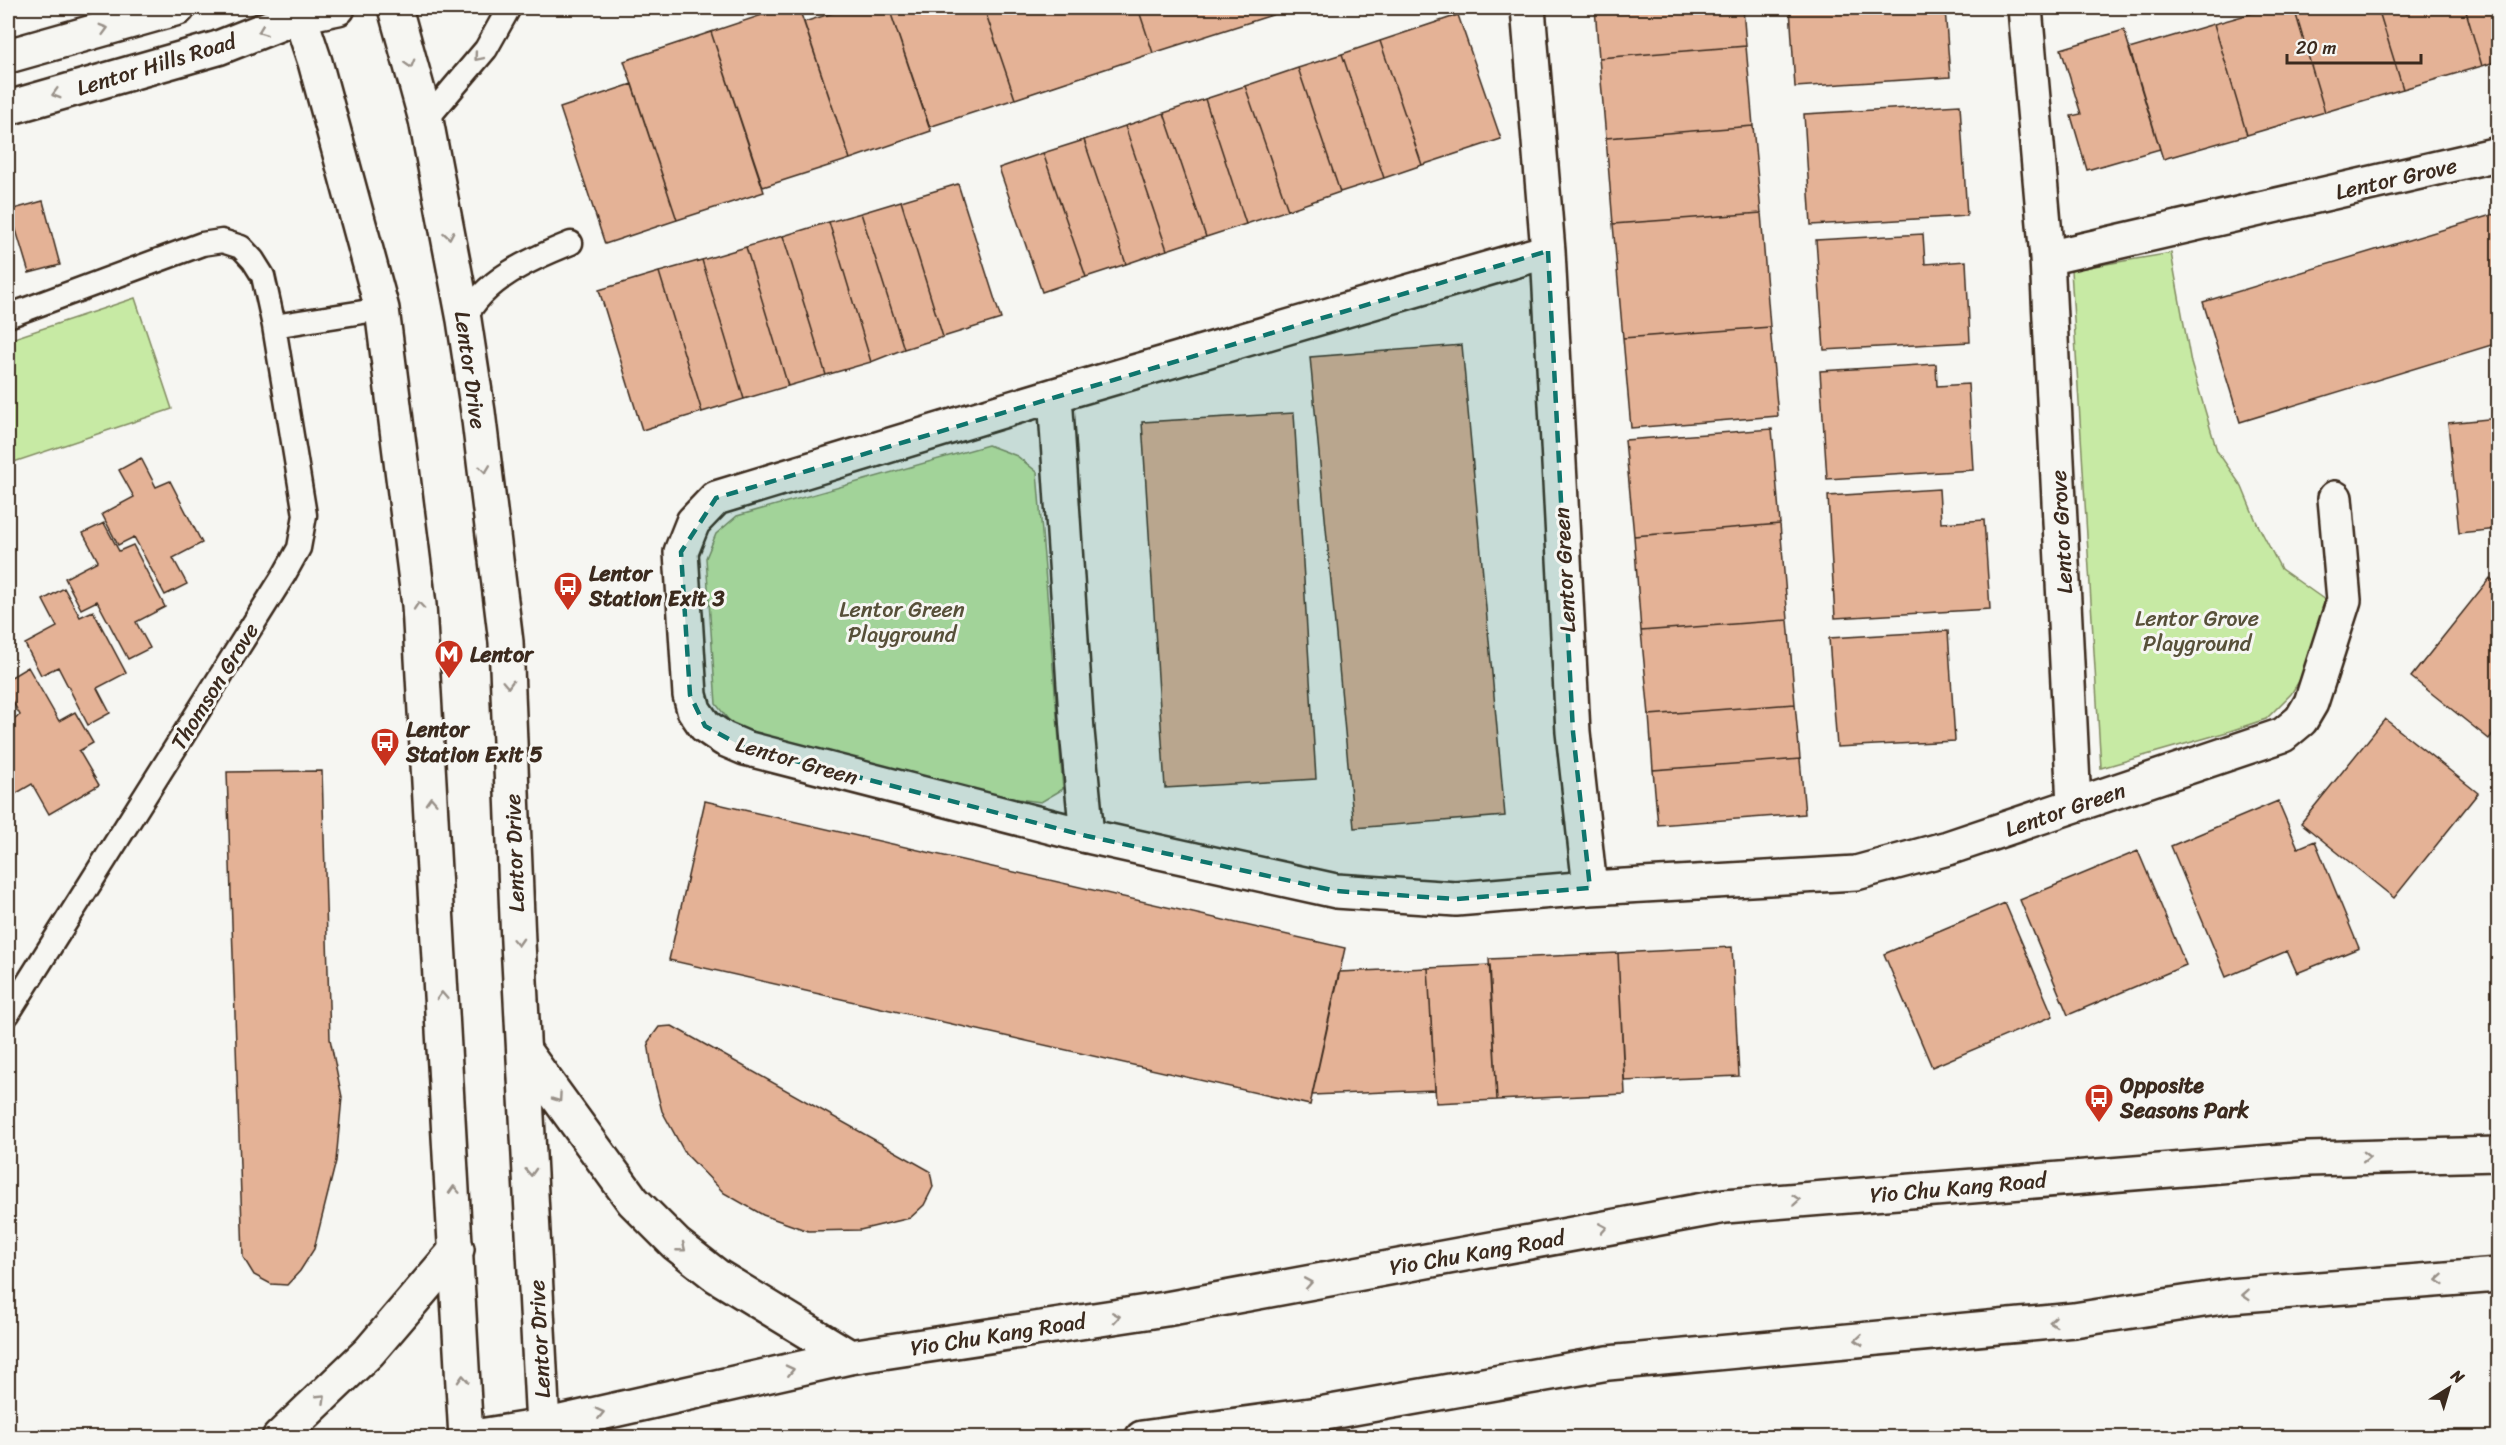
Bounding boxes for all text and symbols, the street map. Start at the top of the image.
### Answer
street label: Lentor Hills Road [72,21,242,107]
one-way arrow [99,23,109,36]
one-way arrow [257,23,268,36]
scale bar [2287,27,2420,65]
text: 20 m [2296,32,2336,64]
one-way arrow [475,51,486,62]
one-way arrow [403,59,416,69]
one-way arrow [51,87,62,99]
street label: Lentor Grove [2331,146,2461,211]
one-way arrow [442,230,455,240]
street label: Lentor Drive [443,309,498,432]
one-way arrow [478,464,491,474]
street label: Lentor Grove [2039,469,2084,595]
street label: Lentor Green [1542,506,1587,634]
place label: Lentor Station Exit 3 [588,554,725,618]
bus stop icon: Lentor Station Exit 3 [552,570,584,612]
park label: Lentor Green Playground [839,590,965,654]
park label: Lentor Grove Playground [2135,599,2259,663]
one-way arrow [413,602,426,611]
street label: Thomson Grove [160,615,269,758]
place label: Lentor [470,635,535,674]
metro station icon: Lentor [433,638,465,680]
one-way arrow [501,679,514,688]
place label: Lentor Station Exit 5 [405,710,544,774]
street label: Lentor Green [731,724,863,797]
bus stop icon: Lentor Station Exit 5 [369,726,401,768]
street label: Lentor Green [2000,771,2131,848]
street label: Lentor Drive [493,793,536,913]
one-way arrow [424,797,437,806]
one-way arrow [512,937,525,946]
one-way arrow [436,991,449,1000]
place label: Opposite Seasons Park [2119,1066,2249,1130]
bus stop icon: Opposite Seasons Park [2083,1082,2115,1124]
one-way arrow [551,1092,562,1103]
one-way arrow [2362,1151,2371,1164]
street label: Yio Chu Kang Road [1868,1160,2049,1215]
one-way arrow [524,1167,537,1176]
one-way arrow [447,1186,460,1195]
one-way arrow [1791,1194,1800,1207]
street label: Yio Chu Kang Road [1387,1218,1569,1287]
one-way arrow [1598,1223,1608,1235]
one-way arrow [675,1241,686,1252]
one-way arrow [2436,1273,2445,1286]
one-way arrow [1303,1277,1313,1290]
street label: Lentor Drive [517,1279,562,1399]
one-way arrow [2241,1288,2250,1301]
street label: Yio Chu Kang Road [908,1301,1090,1368]
one-way arrow [1111,1311,1120,1323]
one-way arrow [2048,1315,2057,1328]
one-way arrow [1854,1333,1863,1346]
north arrow [2419,1358,2479,1418]
text: N [2444,1361,2472,1392]
one-way arrow [785,1364,795,1377]
one-way arrow [457,1375,470,1384]
one-way arrow [316,1394,326,1405]
one-way arrow [595,1407,605,1420]

